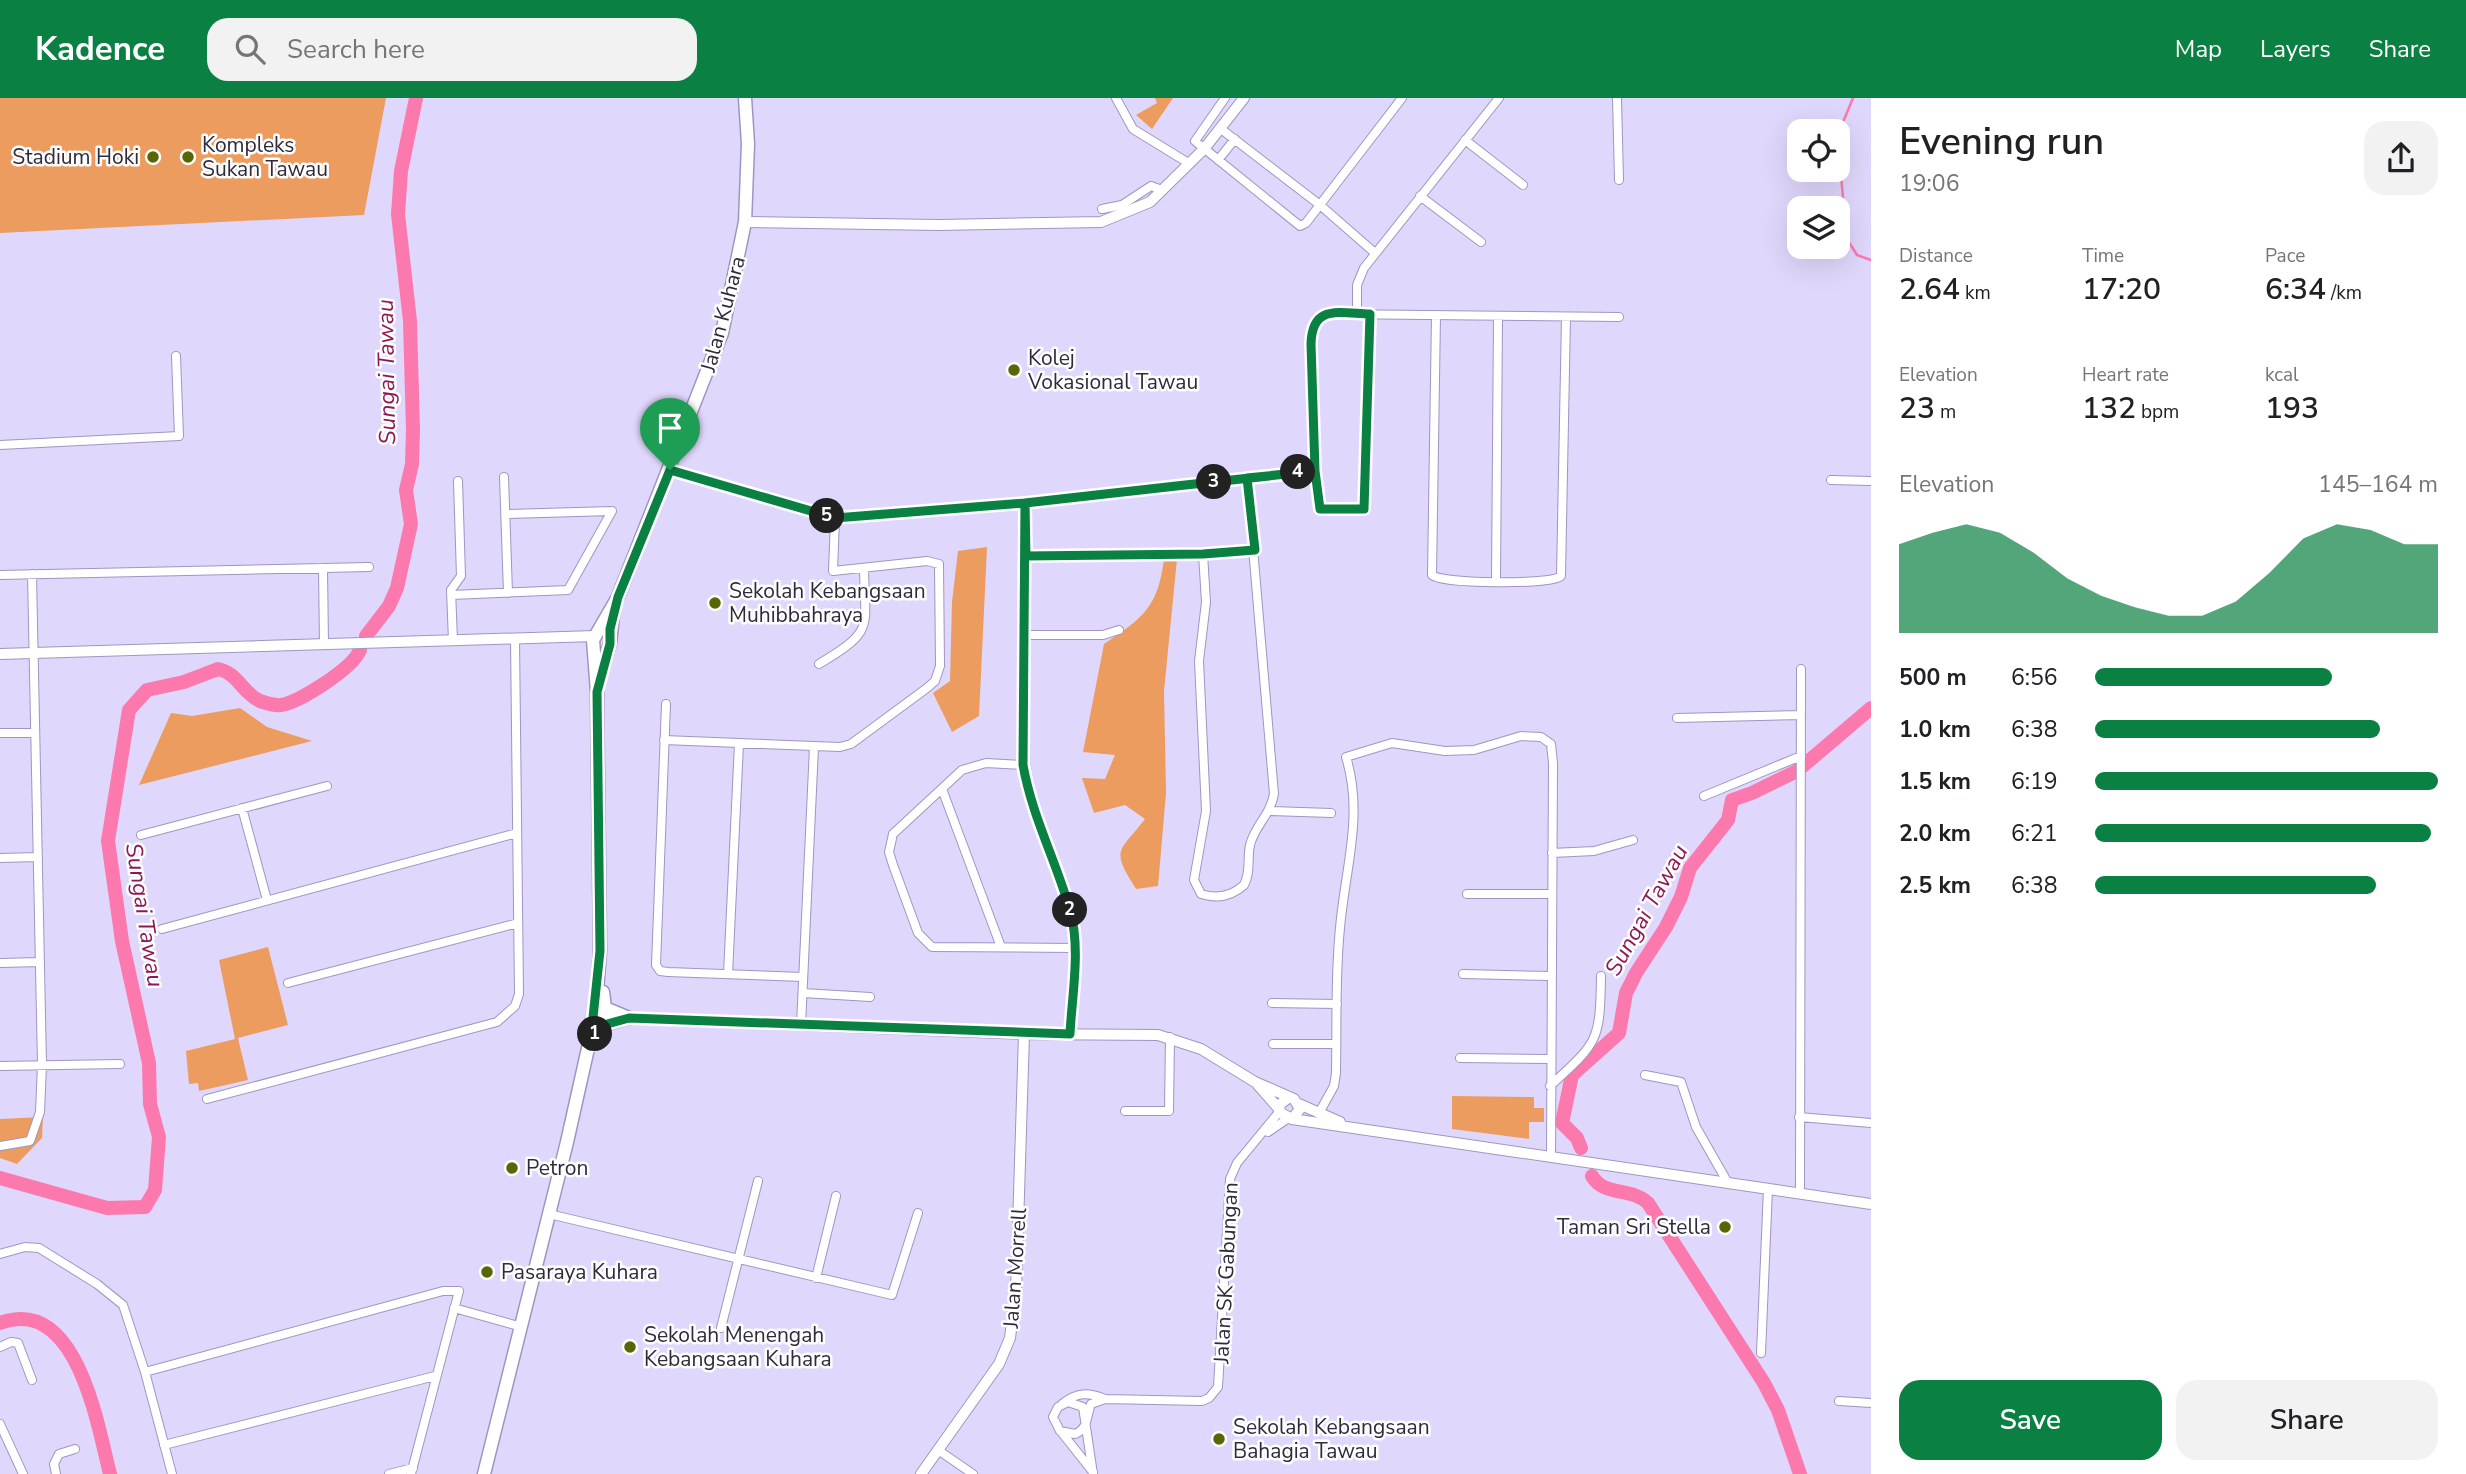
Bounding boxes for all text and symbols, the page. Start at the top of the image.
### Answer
search box [207,18,697,81]
text: Kadence [35,27,165,72]
icon: search [231,30,269,68]
text: Search here [287,32,425,67]
text: Map [2175,33,2222,65]
text: Layers [2260,33,2331,65]
text: Share [2369,33,2431,65]
text: Evening run [1899,116,2104,167]
map controls [1787,119,1850,259]
button: locate [1787,119,1850,182]
button: share [2364,121,2438,195]
place label: Kompleks Sukan Tawau [202,131,328,183]
place label: Stadium Hoki [12,143,139,171]
marker: Stadium Hoki [145,149,161,165]
marker: Kompleks Sukan Tawau [180,149,196,165]
text: 19:06 [1899,168,1959,199]
button: layers [1787,196,1850,259]
text: Distance [1899,243,1973,269]
text: Time [2082,243,2124,269]
text: Pace [2265,243,2305,269]
street label: Jalan Kuhara [694,253,752,376]
text: 2.64 [1899,269,1960,310]
text: 17:20 [2082,269,2161,310]
text: 6:34 [2265,269,2326,310]
text: km [1960,280,1991,306]
text: /km [2326,280,2362,306]
water label: Sungai Tawau [370,299,403,445]
place label: Kolej Vokasional Tawau [1027,344,1198,396]
marker: Kolej Vokasional Tawau [1006,362,1022,378]
text: Elevation [1899,362,1978,388]
text: Heart rate [2082,362,2169,388]
text: kcal [2265,362,2299,388]
text: 23 [1899,388,1935,429]
text: 132 [2082,388,2136,429]
text: 193 [2265,388,2319,429]
pin [640,398,700,470]
text: m [1935,399,1956,425]
text: bpm [2136,399,2179,425]
icon: arrive [651,409,689,447]
pin: 4 [1280,454,1316,490]
text: 4 [1292,458,1303,484]
pin: 3 [1196,464,1232,500]
text: 3 [1208,468,1219,494]
text: Elevation [1899,469,1994,500]
text: 145–164 m [2318,469,2438,500]
pin: 5 [810,498,844,534]
text: 5 [821,502,832,528]
place label: Sekolah Kebangsaan Muhibbahraya [729,577,926,629]
marker: Sekolah Kebangsaan Muhibbahraya [707,595,723,611]
text: 500 m [1899,662,1967,693]
text: 6:56 [2011,662,2058,693]
text: 1.0 km [1899,714,1971,745]
text: 6:38 [2011,714,2058,745]
text: 1.5 km [1899,766,1971,797]
text: 6:19 [2011,766,2058,797]
text: 2.0 km [1899,818,1971,849]
text: 6:21 [2011,818,2058,849]
water label: Sungai Tawau [1598,839,1695,981]
water label: Sungai Tawau [118,841,171,989]
text: 2.5 km [1899,870,1971,901]
text: 6:38 [2011,870,2058,901]
pin: 2 [1052,892,1088,928]
text: 2 [1064,896,1075,922]
pin: 1 [578,1016,612,1052]
text: 1 [589,1020,600,1046]
place label: Petron [526,1154,588,1182]
marker: Petron [504,1160,520,1176]
street label: Jalan SK Gabungan [1207,1182,1245,1365]
street label: Jalan Morrell [997,1206,1033,1330]
place label: Taman Sri Stella [1557,1213,1711,1241]
marker: Taman Sri Stella [1717,1219,1733,1235]
place label: Pasaraya Kuhara [501,1258,658,1286]
marker: Pasaraya Kuhara [479,1264,495,1280]
place label: Sekolah Menengah Kebangsaan Kuhara [644,1321,832,1373]
marker: Sekolah Menengah Kebangsaan Kuhara [622,1339,638,1355]
button: Save [1899,1380,2162,1460]
button: Share [2176,1380,2438,1460]
place label: Sekolah Kebangsaan Bahagia Tawau [1233,1413,1430,1465]
marker: Sekolah Kebangsaan Bahagia Tawau [1211,1431,1227,1447]

